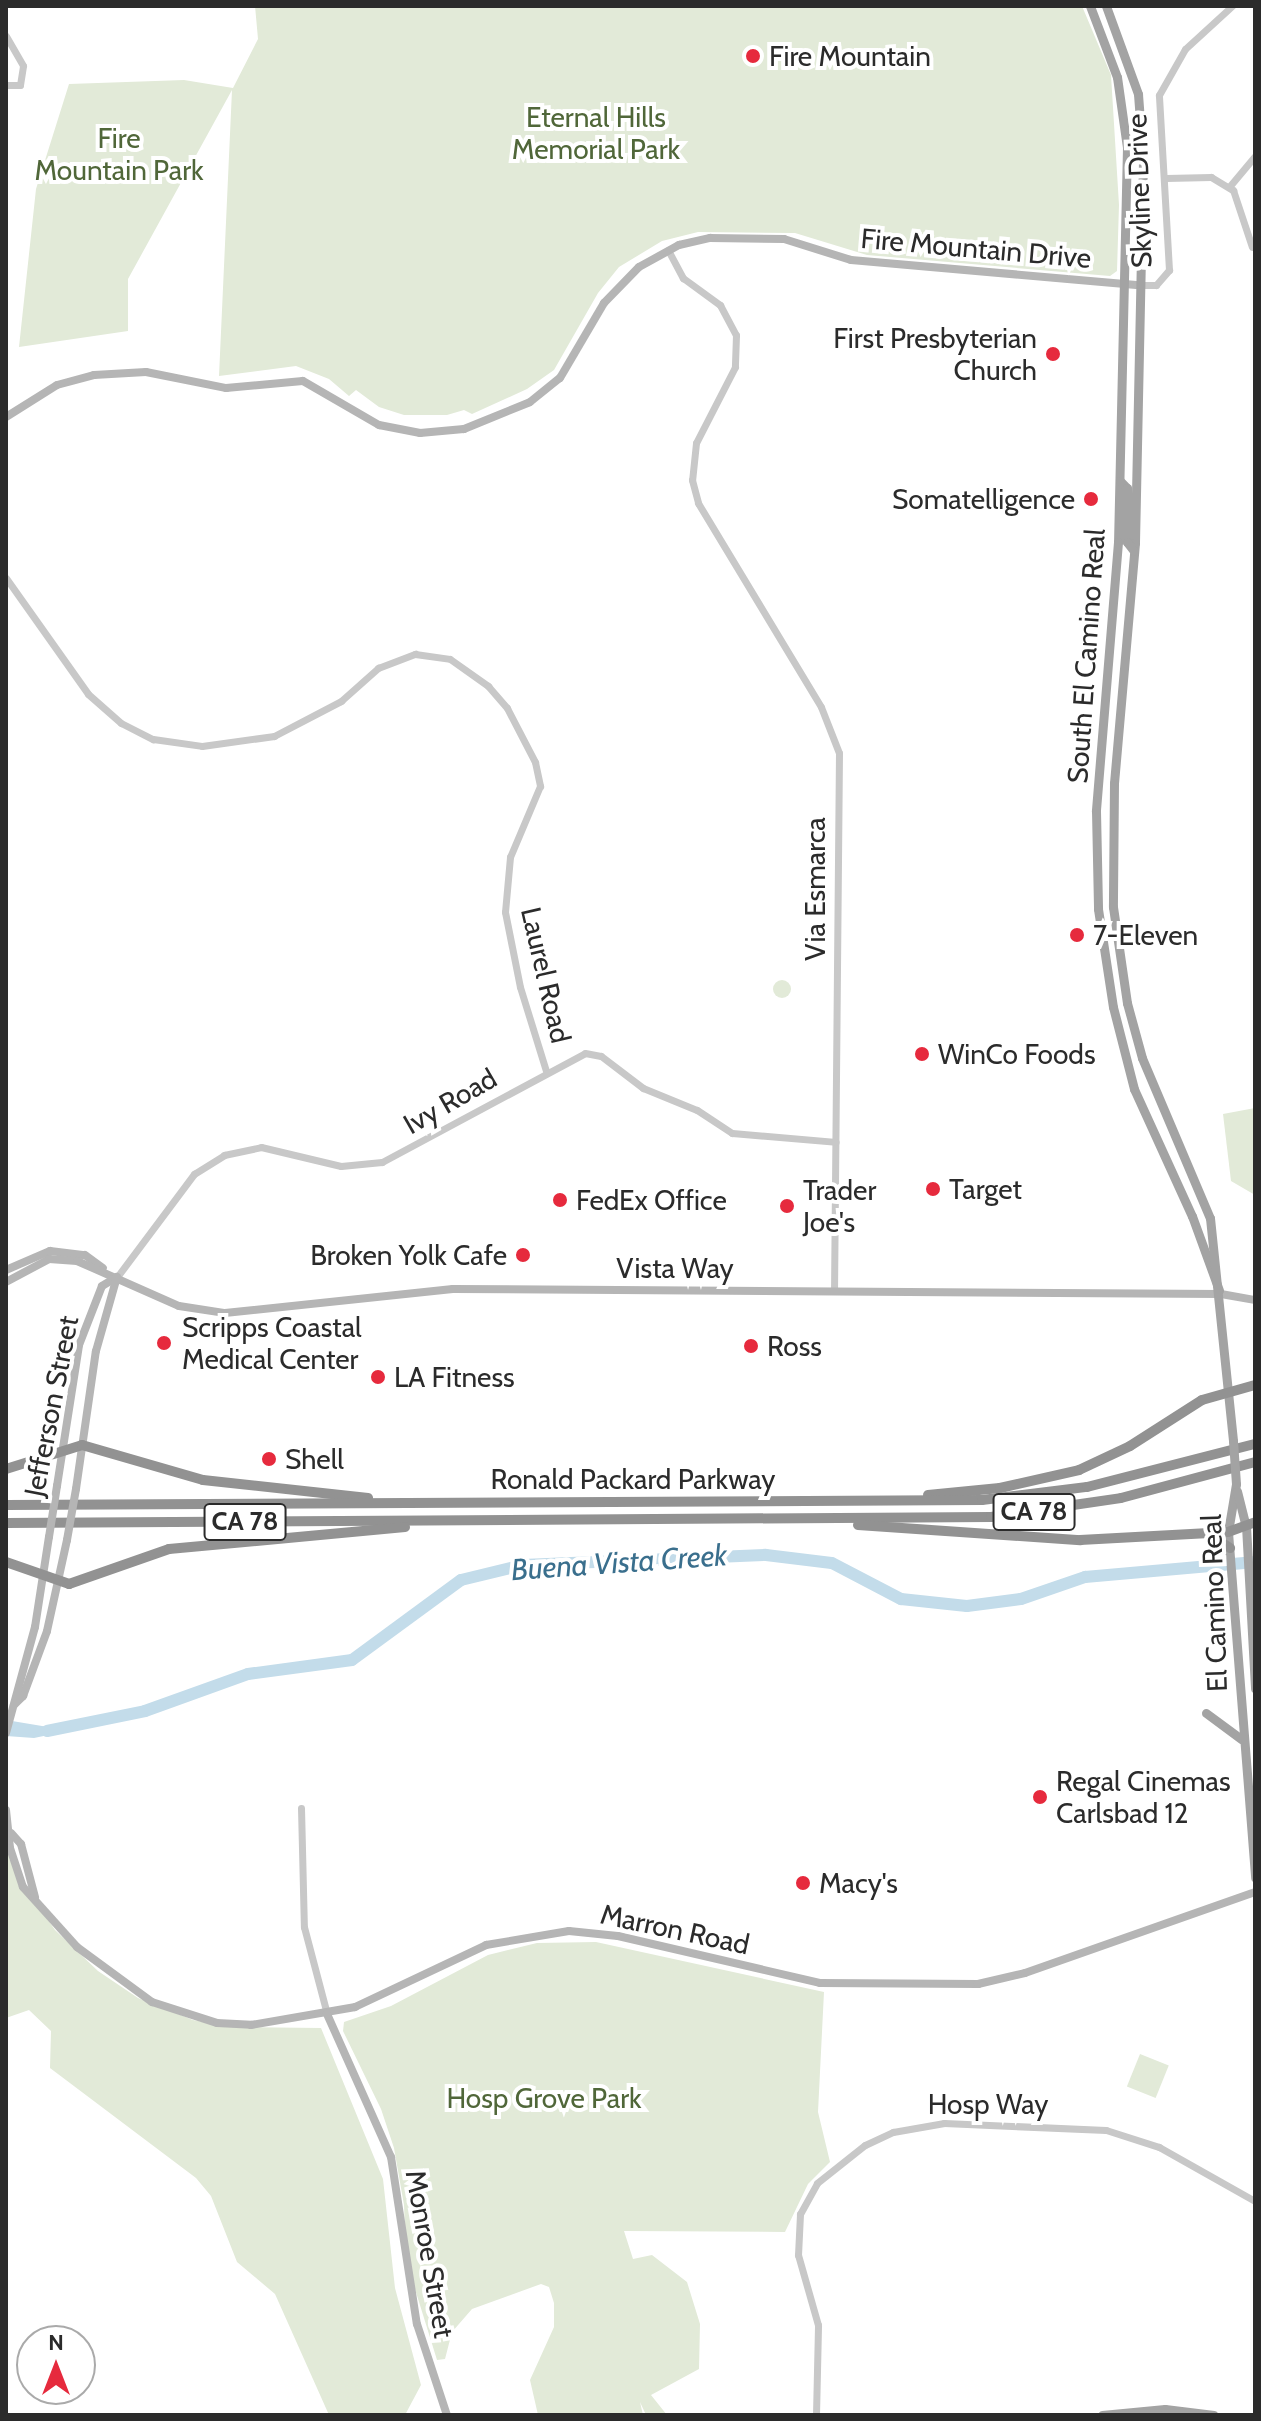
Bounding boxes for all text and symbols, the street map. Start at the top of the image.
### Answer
place label: Fire Mountain [769,39,931,73]
marker: Fire Mountain [744,47,762,65]
park label: Eternal Hills Memorial Park [512,100,680,166]
street label: Skyline Drive [1120,113,1158,269]
park label: Fire Mountain Park [34,121,204,187]
street label: Fire Mountain Drive [859,221,1093,275]
place label: First Presbyterian Church [833,321,1037,387]
marker: First Presbyterian Church [1044,345,1062,363]
place label: Somatelligence [892,482,1075,516]
marker: Somatelligence [1082,490,1100,508]
street label: South El Camino Real [1060,528,1112,784]
street label: Via Esmarca [798,817,832,961]
street label: Laurel Road [514,904,578,1046]
place label: 7-Eleven [1093,918,1198,952]
marker: 7-Eleven [1068,926,1086,944]
place label: WinCo Foods [938,1037,1095,1071]
marker: WinCo Foods [913,1045,931,1063]
street label: Ivy Road [398,1061,502,1141]
place label: Target [949,1172,1022,1206]
place label: Trader Joe's [803,1173,876,1239]
marker: Target [924,1180,942,1198]
place label: FedEx Office [576,1183,727,1217]
marker: FedEx Office [551,1191,569,1209]
marker: Trader Joe's [778,1197,796,1215]
place label: Broken Yolk Cafe [310,1238,507,1272]
marker: Broken Yolk Cafe [514,1246,532,1264]
street label: Vista Way [616,1251,734,1285]
place label: Scripps Coastal Medical Center [182,1310,362,1376]
street label: Jefferson Street [17,1313,85,1499]
place label: Ross [767,1329,822,1363]
marker: Scripps Coastal Medical Center [153,1332,175,1354]
marker: Ross [742,1337,760,1355]
place label: LA Fitness [394,1360,515,1394]
marker: LA Fitness [369,1368,387,1386]
place label: Shell [285,1442,344,1476]
marker: Shell [260,1450,278,1468]
street label: Ronald Packard Parkway [491,1462,775,1496]
road number: CA 78 [992,1490,1076,1534]
road number: CA 78 [203,1500,287,1544]
street label: El Camino Real [1194,1514,1234,1692]
water label: Buena Vista Creek [510,1537,728,1589]
place label: Regal Cinemas Carlsbad 12 [1056,1764,1231,1830]
marker: Regal Cinemas Carlsbad 12 [1031,1788,1049,1806]
place label: Macy's [819,1866,898,1900]
marker: Macy's [794,1874,812,1892]
street label: Marron Road [597,1897,753,1961]
park label: Hosp Grove Park [446,2081,642,2115]
street label: Hosp Way [928,2087,1048,2121]
street label: Monroe Street [399,2167,461,2341]
north arrow [16,2325,96,2405]
text: N [48,2329,64,2356]

